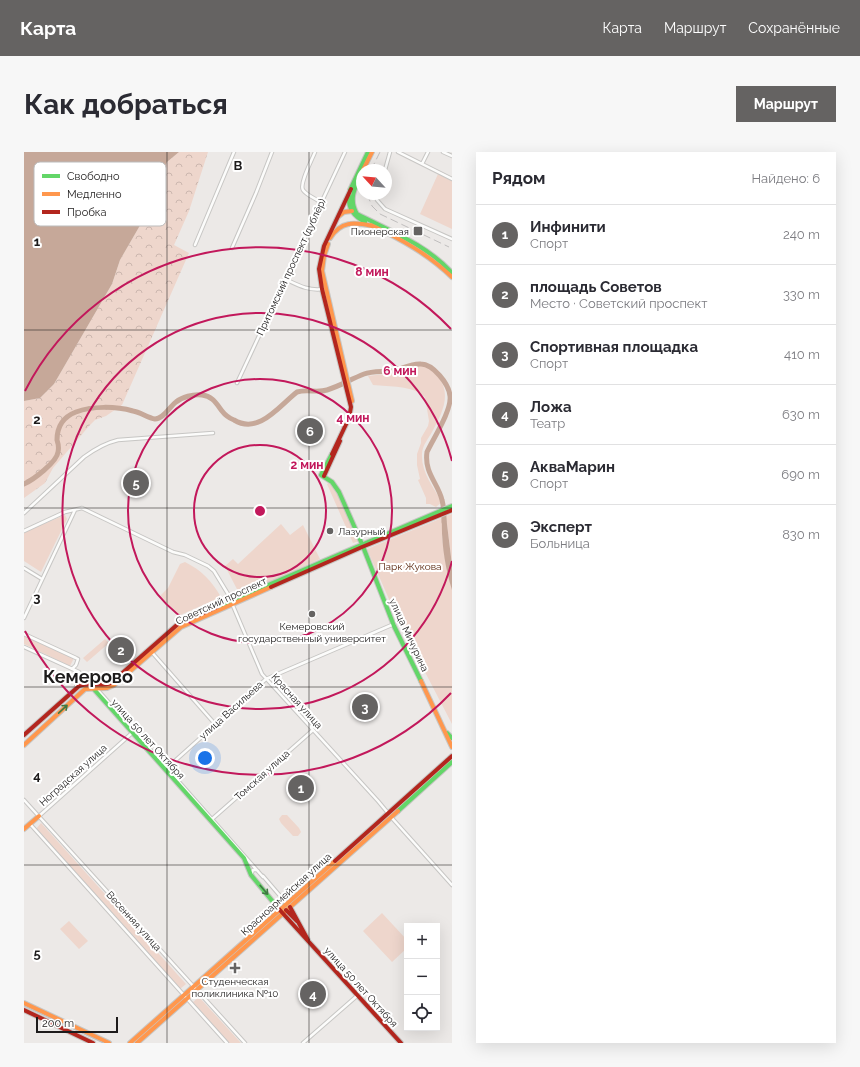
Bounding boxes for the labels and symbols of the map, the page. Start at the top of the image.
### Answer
text: B [234,158,243,173]
legend [34,162,166,226]
north arrow [356,164,392,200]
text: Свободно [67,170,120,183]
text: Медленно [67,188,122,201]
street label: Притомский проспект (дублёр) [254,197,328,337]
text: Пробка [67,206,107,219]
marker: Пионерская [412,225,424,237]
place label: Пионерская [351,226,409,237]
text: 1 [34,234,41,249]
text: 8 мин [355,265,389,279]
text: 6 мин [383,364,417,378]
text: 4 мин [336,411,370,425]
text: 2 [33,412,41,427]
pin: 6 [297,416,323,446]
text: 2 мин [290,458,324,472]
pin: 5 [123,468,149,498]
centre of rings [253,504,267,518]
marker: Лазурный [325,526,335,536]
place label: Лазурный [338,526,386,537]
park label: Парк Жукова [378,561,442,572]
street label: Советский проспект [174,575,268,627]
text: 3 [33,590,41,605]
street label: улица Мичурина [387,597,431,673]
marker: Кемеровский государственный университет [307,609,317,619]
place label: Кемеровский государственный университет [238,621,386,644]
pin: 2 [108,635,134,665]
district label: Кемерово [43,666,133,687]
street label: Красная улица [269,671,325,731]
street label: улица Васильева [197,679,265,741]
pin: 3 [352,692,378,722]
street label: улица 50 лет Октября [109,697,187,781]
one-way arrow [58,704,68,714]
street label: Ноградская улица [37,742,109,808]
your location [195,748,215,768]
street label: Томская улица [232,748,292,802]
text: 4 [33,768,41,783]
pin: 1 [288,773,314,803]
street label: Красноармейская улица [239,851,333,937]
one-way arrow [260,885,269,895]
street label: Весенняя улица [104,889,164,953]
street label: улица 50 лет Октября [322,945,400,1029]
text: 5 [33,946,41,961]
marker: Студенческая поликлиника №10 [229,962,241,974]
place label: Студенческая поликлиника №10 [192,976,278,999]
pin: 4 [300,979,326,1009]
scale bar [36,1015,118,1034]

